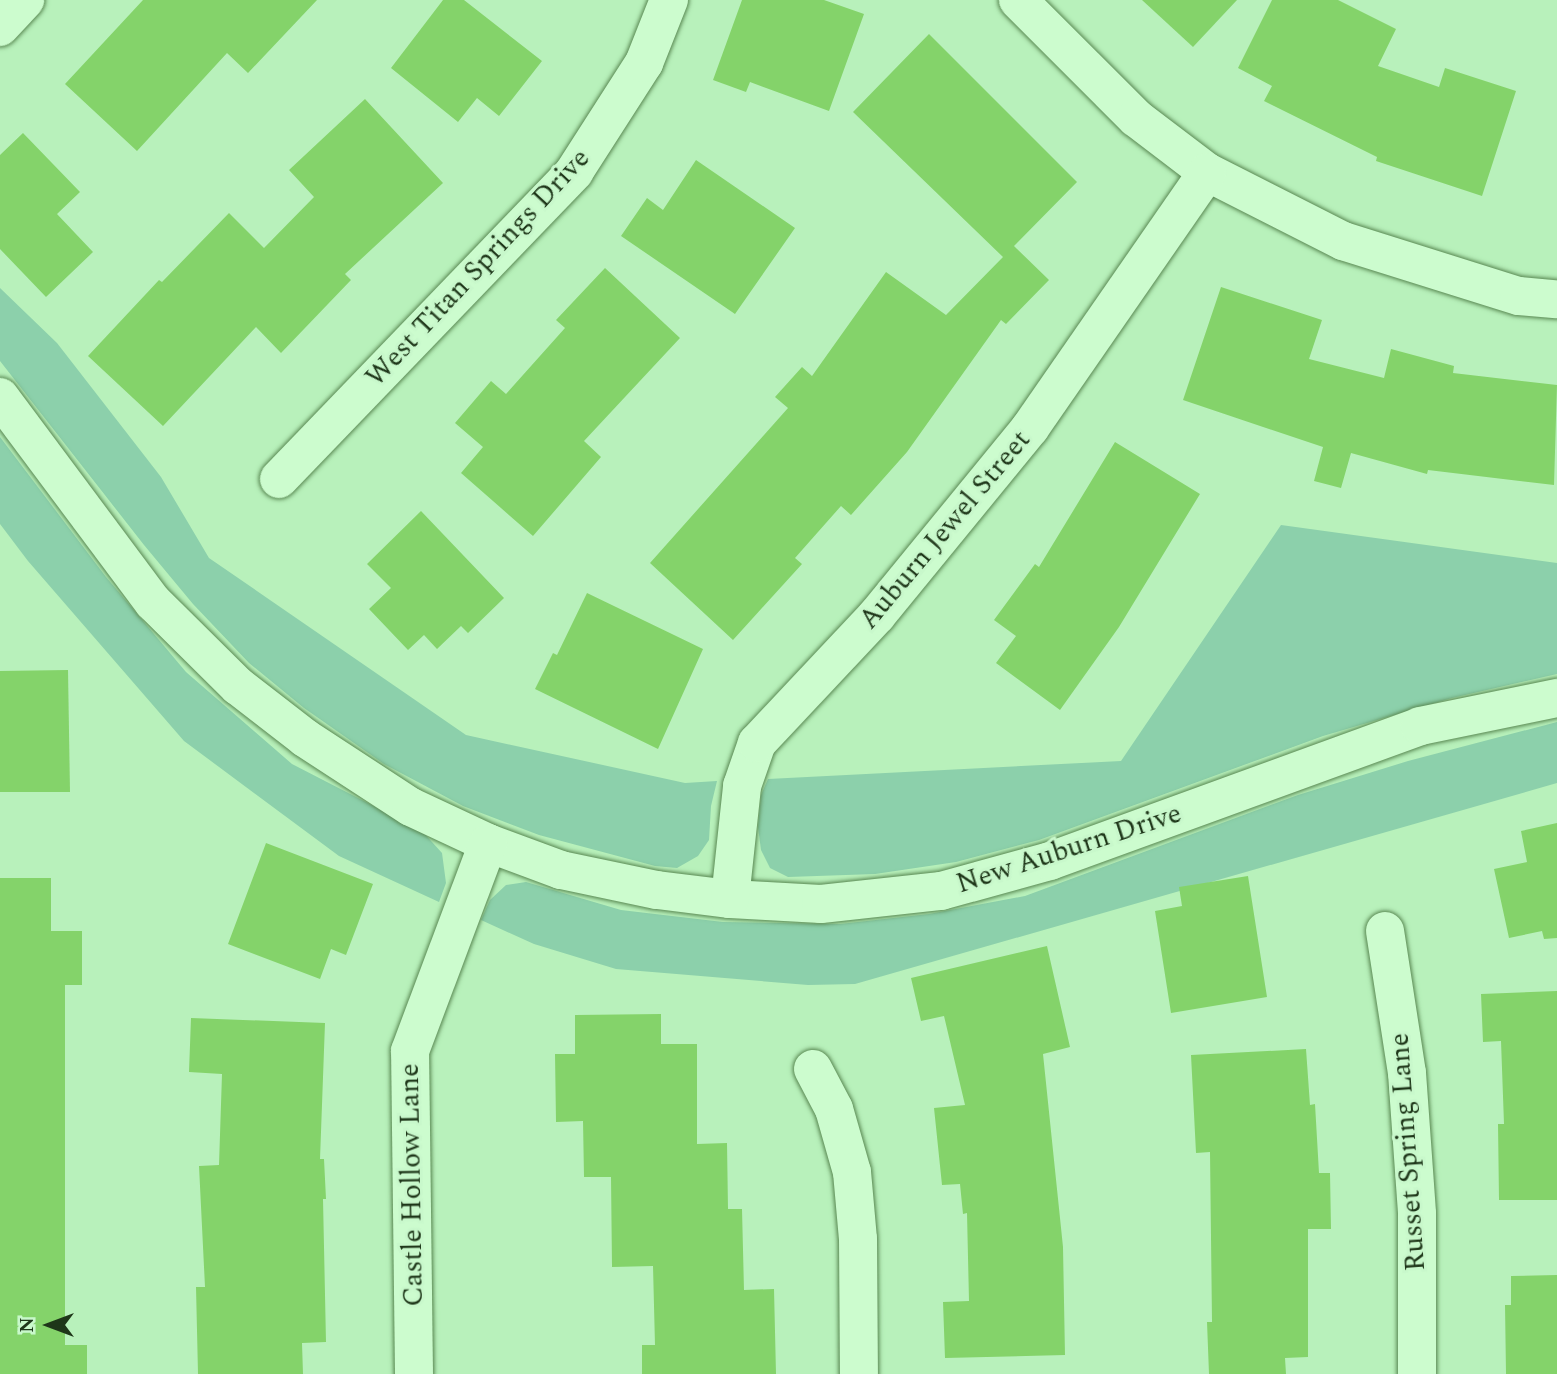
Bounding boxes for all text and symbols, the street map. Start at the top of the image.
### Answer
street label: West Titan Springs Drive [359,142,597,394]
street label: Auburn Jewel Street [852,424,1038,636]
street label: New Auburn Drive [952,797,1186,901]
street label: Russet Spring Lane [1383,1032,1433,1272]
street label: Castle Hollow Lane [393,1063,431,1307]
north arrow [14,1290,84,1360]
text: N [13,1317,42,1333]

